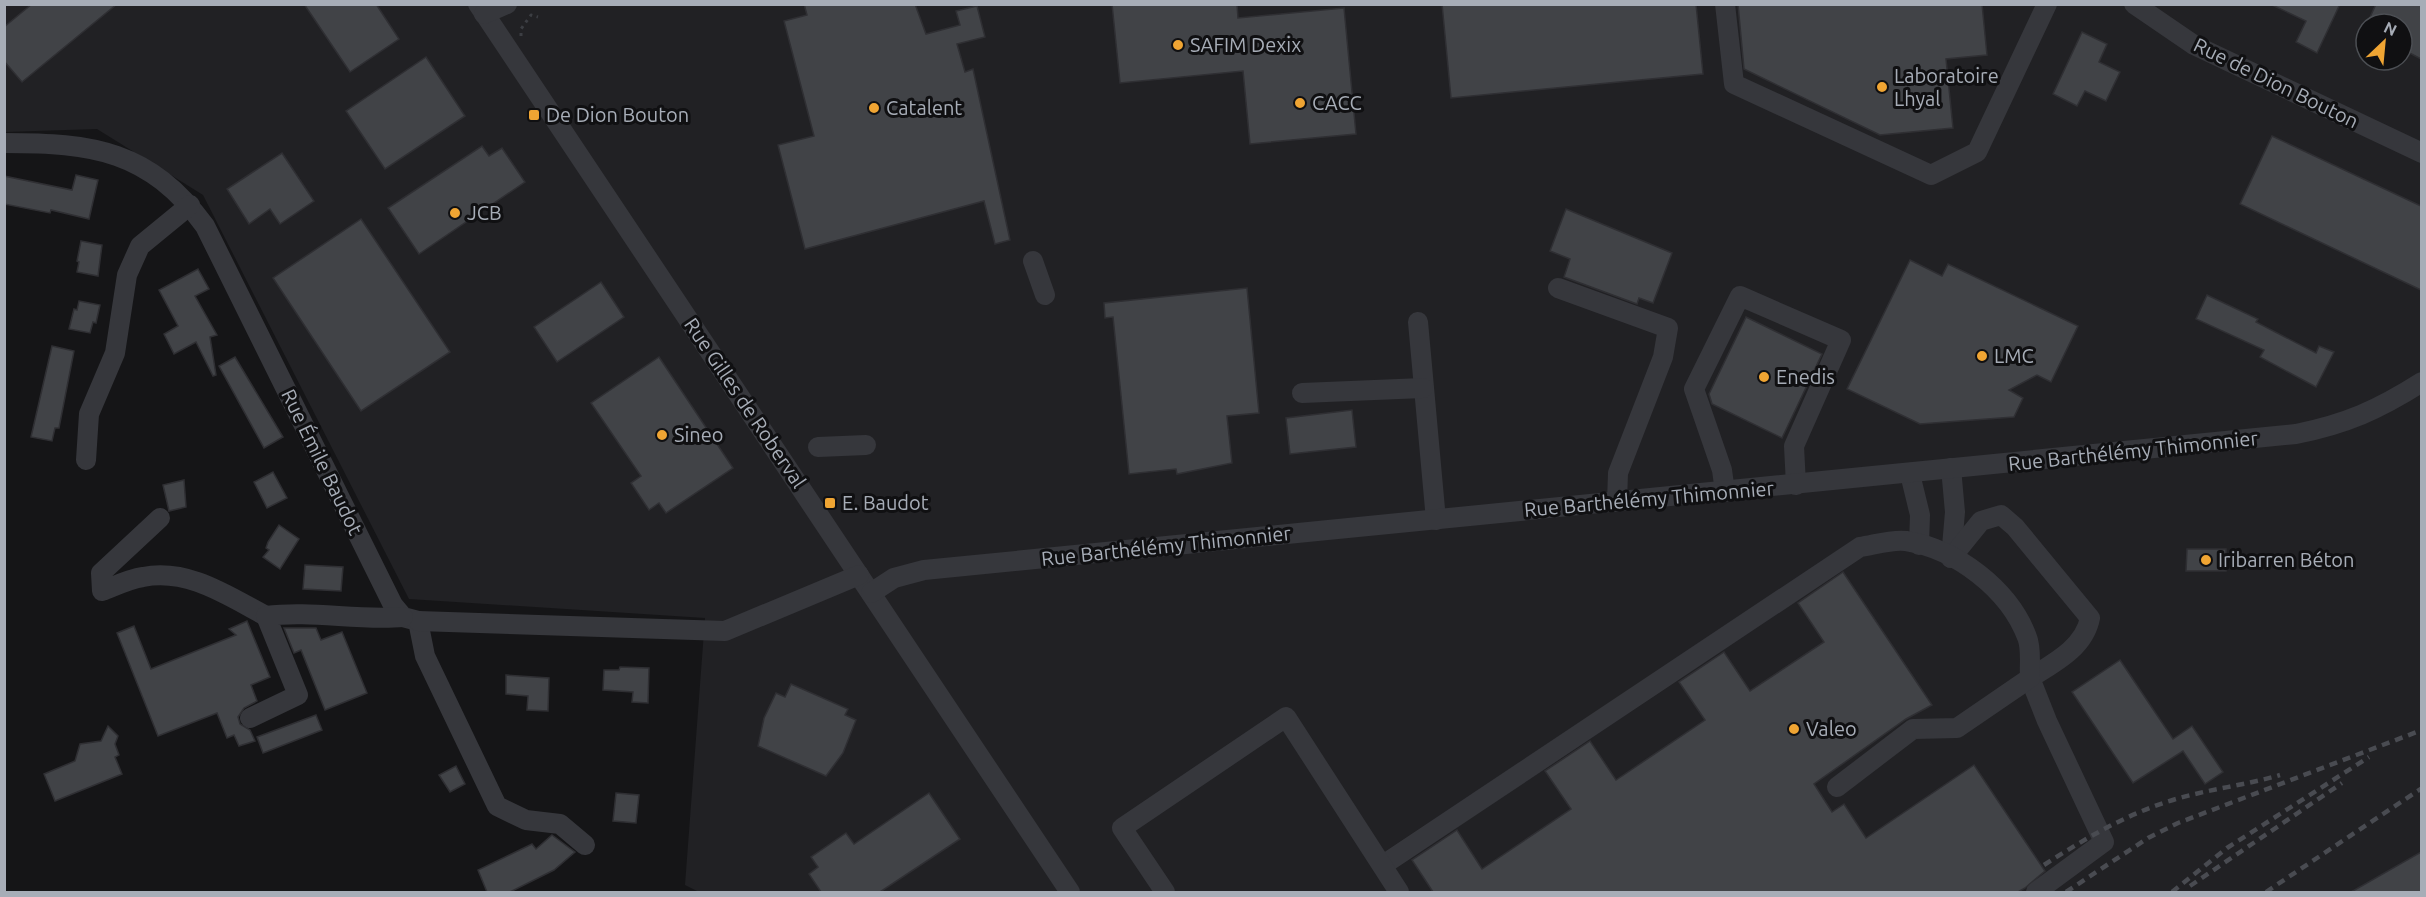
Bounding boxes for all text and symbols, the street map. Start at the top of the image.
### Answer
north arrow [2354,12,2414,72]
text: N [2381,18,2400,39]
place label: SAFIM Dexix [1190,33,1301,56]
street label: Rue de Dion Bouton [2190,33,2362,132]
marker: SAFIM Dexix [1171,38,1185,52]
place label: Laboratoire Lhyal [1894,64,1999,110]
marker: Laboratoire Lhyal [1875,80,1889,94]
place label: CACC [1312,91,1362,114]
place label: Catalent [886,96,962,119]
marker: CACC [1293,96,1307,110]
marker: Catalent [867,101,881,115]
place label: De Dion Bouton [546,103,689,126]
marker: De Dion Bouton [527,108,541,122]
place label: JCB [467,201,502,224]
marker: JCB [448,206,462,220]
street label: Rue Gilles de Roberval [680,313,811,492]
place label: LMC [1994,344,2034,367]
marker: LMC [1975,349,1989,363]
place label: Enedis [1776,365,1835,388]
marker: Enedis [1757,370,1771,384]
street label: Rue Émile Baudot [277,385,368,539]
place label: Sineo [674,423,724,446]
street label: Rue Barthélémy Thimonnier [2007,426,2259,475]
marker: Sineo [655,428,669,442]
street label: Rue Barthélémy Thimonnier [1523,476,1775,521]
place label: E. Baudot [842,491,929,514]
marker: E. Baudot [823,496,837,510]
street label: Rue Barthélémy Thimonnier [1040,521,1292,570]
place label: Iribarren Béton [2218,548,2354,571]
marker: Iribarren Béton [2199,553,2213,567]
place label: Valeo [1806,717,1857,740]
marker: Valeo [1787,722,1801,736]

